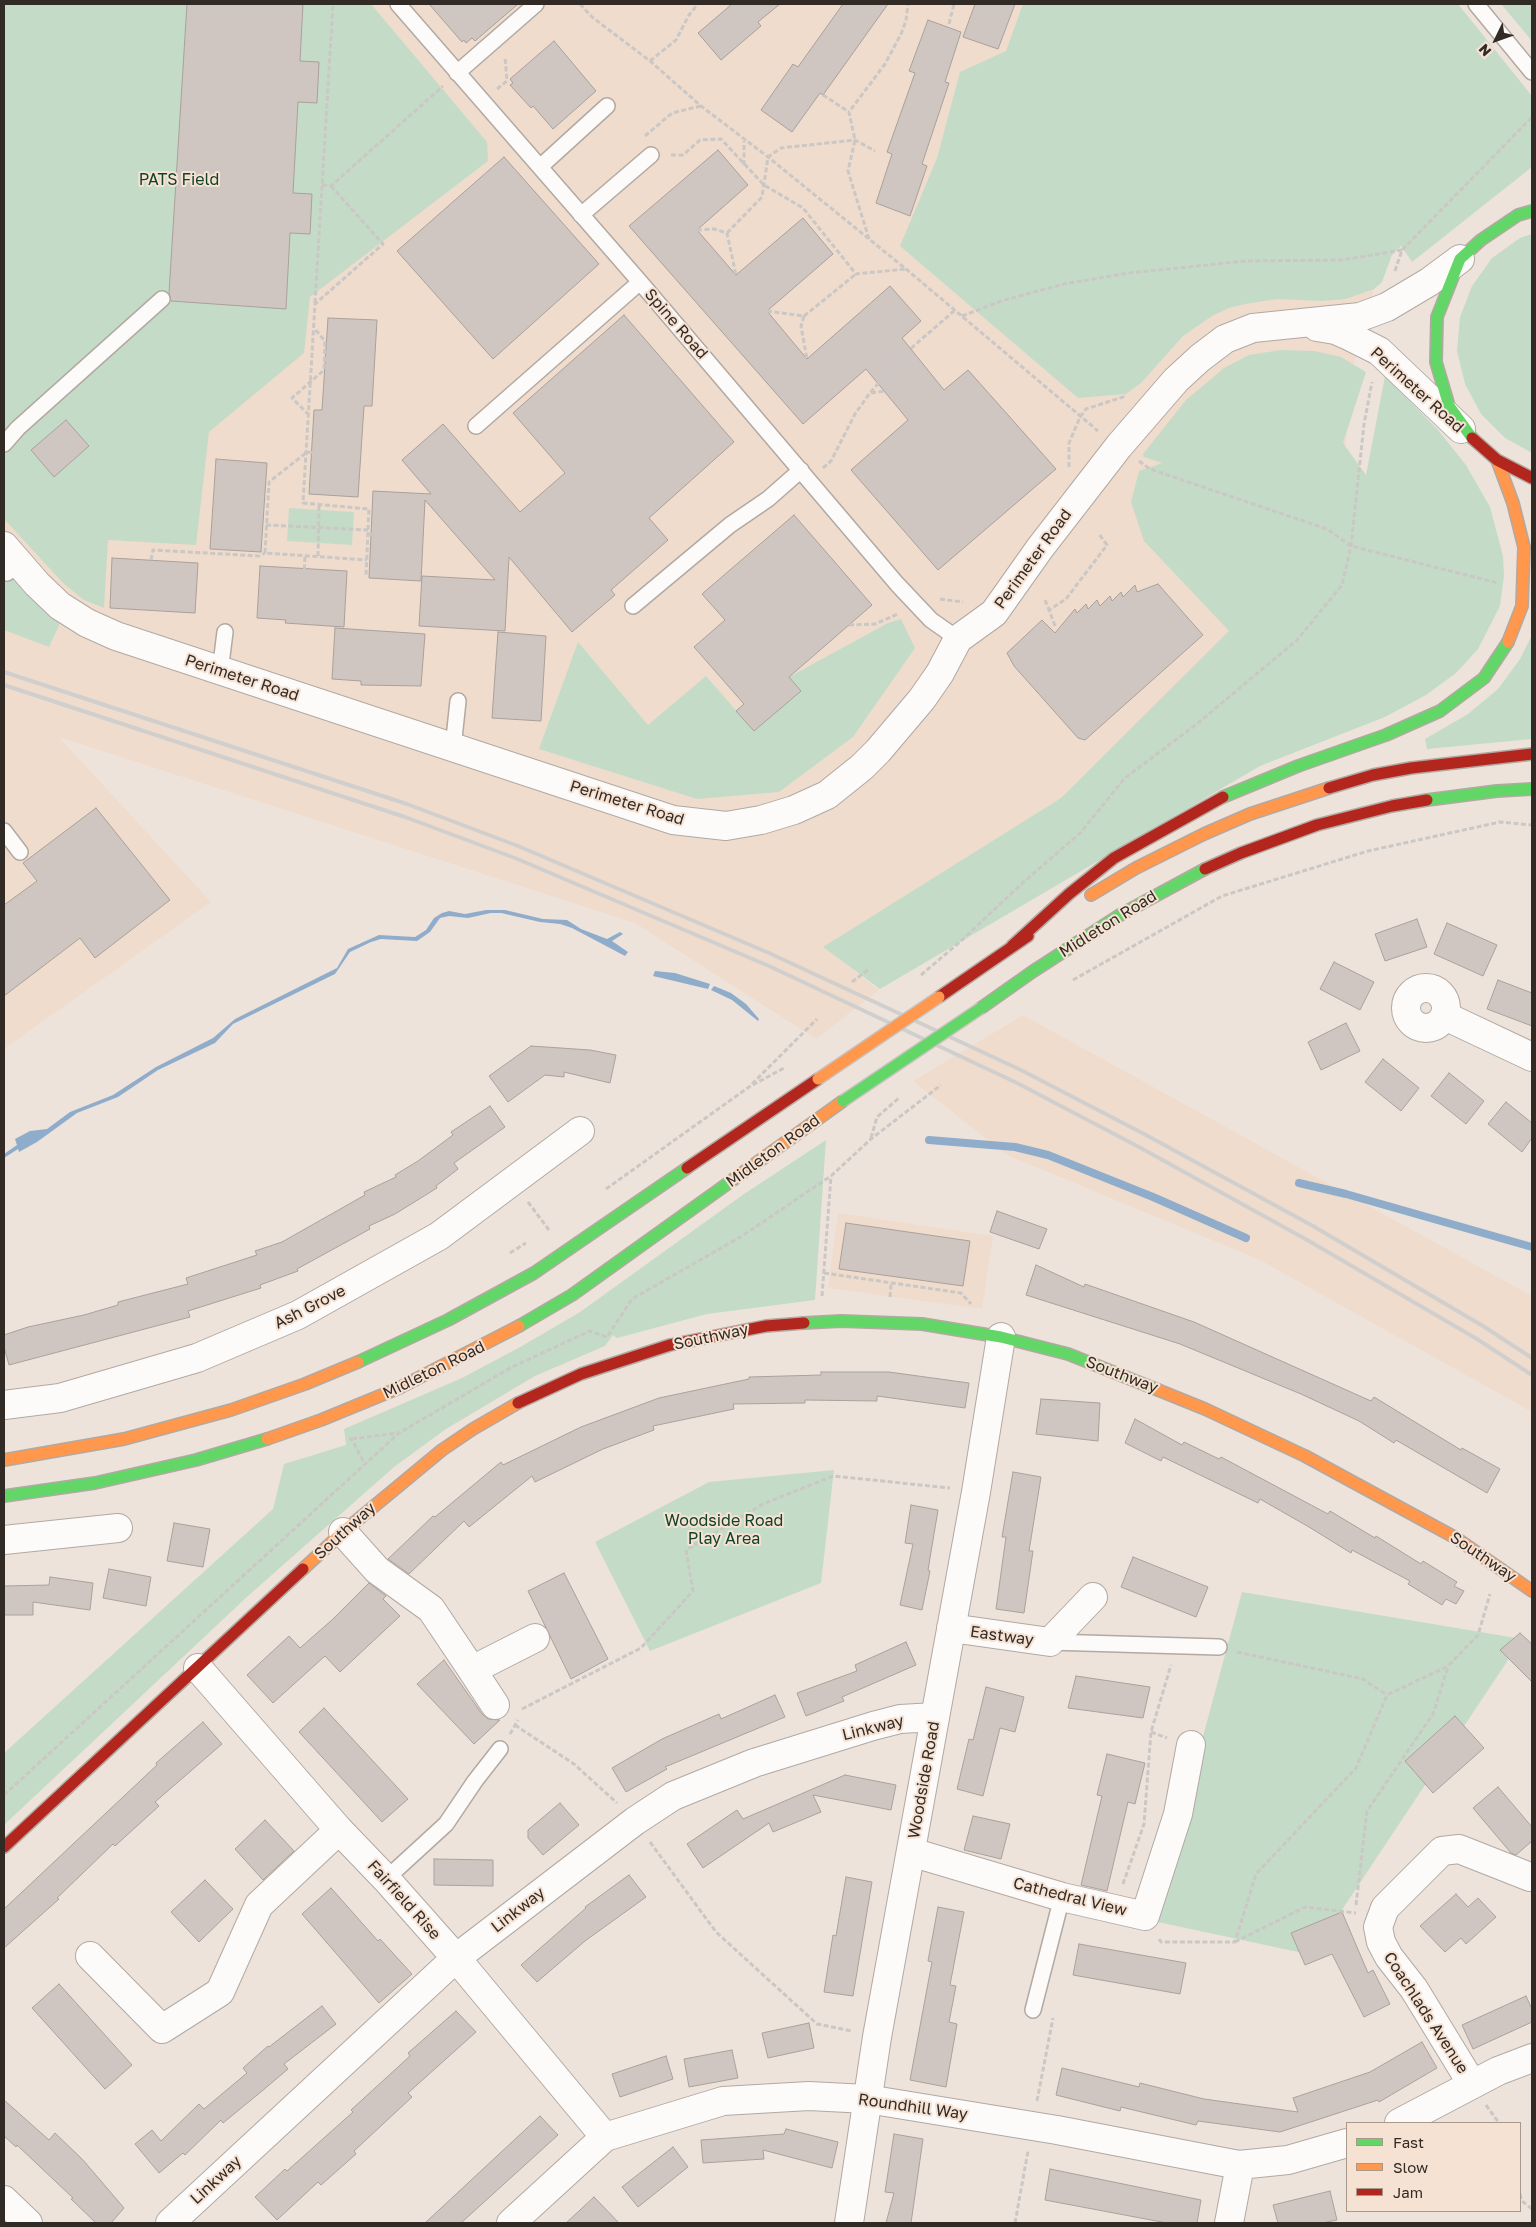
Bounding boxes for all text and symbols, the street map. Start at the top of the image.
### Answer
north arrow [1471,15,1521,65]
text: N [1475,41,1494,60]
park label: PATS Field [139,170,219,190]
street label: Spine Road [640,285,712,363]
street label: Perimeter Road [1366,343,1468,437]
street label: Perimeter Road [990,505,1076,613]
street label: Perimeter Road [183,651,301,705]
street label: Perimeter Road [567,776,687,830]
street label: Midleton Road [1056,886,1160,962]
street label: Midleton Road [722,1111,824,1191]
street label: Ash Grove [271,1281,349,1333]
street label: Southway [672,1320,750,1354]
street label: Midleton Road [380,1337,488,1403]
street label: Southway [1083,1352,1161,1398]
street label: Southway [310,1498,380,1564]
park label: Woodside Road Play Area [665,1511,783,1549]
street label: Southway [1446,1528,1520,1586]
street label: Eastway [969,1622,1035,1650]
street label: Linkway [840,1711,906,1745]
street label: Woodside Road [904,1720,944,1840]
street label: Fairfield Rise [363,1856,445,1944]
street label: Cathedral View [1011,1874,1129,1920]
street label: Linkway [487,1883,549,1937]
street label: Coachlads Avenue [1380,1949,1472,2077]
street label: Roundhill Way [857,2090,969,2124]
legend [1346,2122,1521,2212]
text: Fast [1393,2133,1424,2151]
street label: Linkway [187,2152,245,2208]
text: Slow [1393,2158,1428,2176]
text: Jam [1393,2183,1423,2201]

